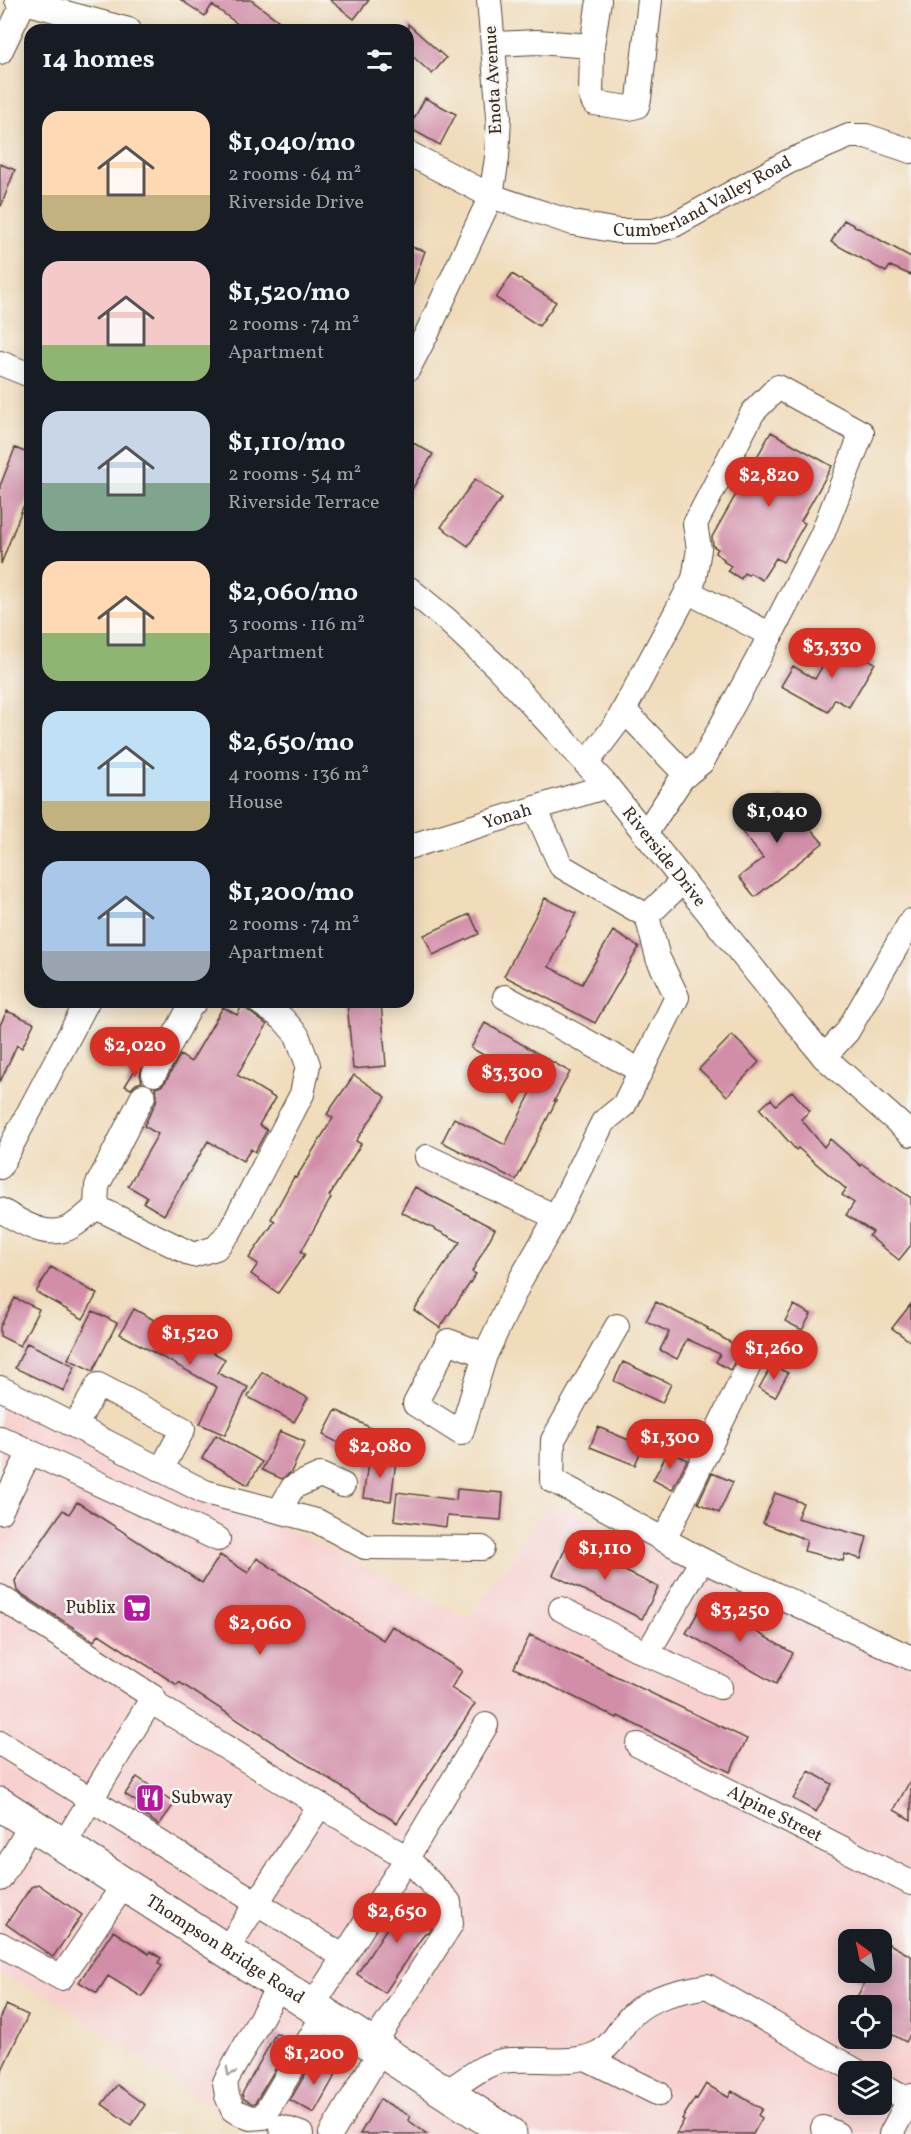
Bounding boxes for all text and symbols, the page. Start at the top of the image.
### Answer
street label: Enota Avenue [479,25,509,135]
text: 14 homes [42,42,155,78]
icon: filters [363,44,396,77]
text: $1,040/mo [228,125,355,161]
icon: home [90,135,162,207]
street label: Cumberland Valley Road [613,150,796,244]
text: 2 rooms · 64 m² [228,161,361,189]
text: Riverside Drive [228,189,364,217]
text: $1,520/mo [228,275,350,311]
icon: home [90,285,162,357]
text: 2 rooms · 74 m² [228,311,359,339]
text: Apartment [228,339,324,367]
text: $1,110/mo [228,425,345,461]
icon: home [90,435,162,507]
pin: $2,820 [720,457,818,508]
text: 2 rooms · 54 m² [228,461,361,489]
text: $2,820 [739,462,799,490]
text: Riverside Terrace [228,489,380,517]
text: $2,060/mo [228,575,358,611]
icon: home [90,585,162,657]
text: 3 rooms · 116 m² [228,611,365,639]
pin: $3,330 [783,628,881,679]
text: $3,330 [802,633,862,661]
text: Apartment [228,639,324,667]
text: $2,650/mo [228,725,354,761]
icon: home [90,735,162,807]
text: 4 rooms · 136 m² [228,761,369,789]
text: House [228,789,283,817]
pin: $1,040 [728,793,826,844]
street label: Yonah [480,797,535,836]
text: $1,040 [747,798,808,826]
street label: Riverside Drive [616,801,712,913]
text: $1,200/mo [228,875,354,911]
icon: home [90,885,162,957]
text: 2 rooms · 74 m² [228,911,359,939]
text: Apartment [228,939,324,967]
pin: $2,020 [86,1027,184,1078]
text: $2,020 [104,1032,166,1060]
pin: $3,300 [463,1054,561,1105]
text: $3,300 [481,1059,543,1087]
pin: $1,520 [141,1315,239,1366]
text: $1,520 [161,1320,219,1348]
pin: $1,260 [725,1330,823,1381]
text: $1,260 [745,1335,803,1363]
pin: $1,300 [621,1419,719,1470]
text: $1,300 [640,1424,700,1452]
pin: $2,080 [331,1428,429,1479]
text: $2,080 [349,1433,411,1461]
pin: $1,110 [556,1530,654,1581]
text: $1,110 [578,1535,632,1563]
supermarket icon: Publix [121,1592,153,1624]
pin: $3,250 [691,1592,789,1643]
place label: Publix [66,1596,116,1621]
text: $3,250 [710,1597,770,1625]
pin: $2,060 [211,1605,309,1656]
text: $2,060 [228,1610,292,1638]
street label: Alpine Street [723,1779,827,1849]
restaurant icon: Subway [134,1782,166,1814]
place label: Subway [171,1786,233,1811]
street label: Thompson Bridge Road [141,1889,309,2010]
pin: $2,650 [348,1893,446,1944]
text: $2,650 [367,1898,427,1926]
north arrow [838,1929,892,1983]
map controls [838,1929,892,2115]
button: locate [838,1995,892,2049]
pin: $1,200 [265,2035,363,2086]
text: $1,200 [284,2040,344,2068]
button: layers [838,2061,892,2115]
one-way arrow [226,2066,238,2076]

